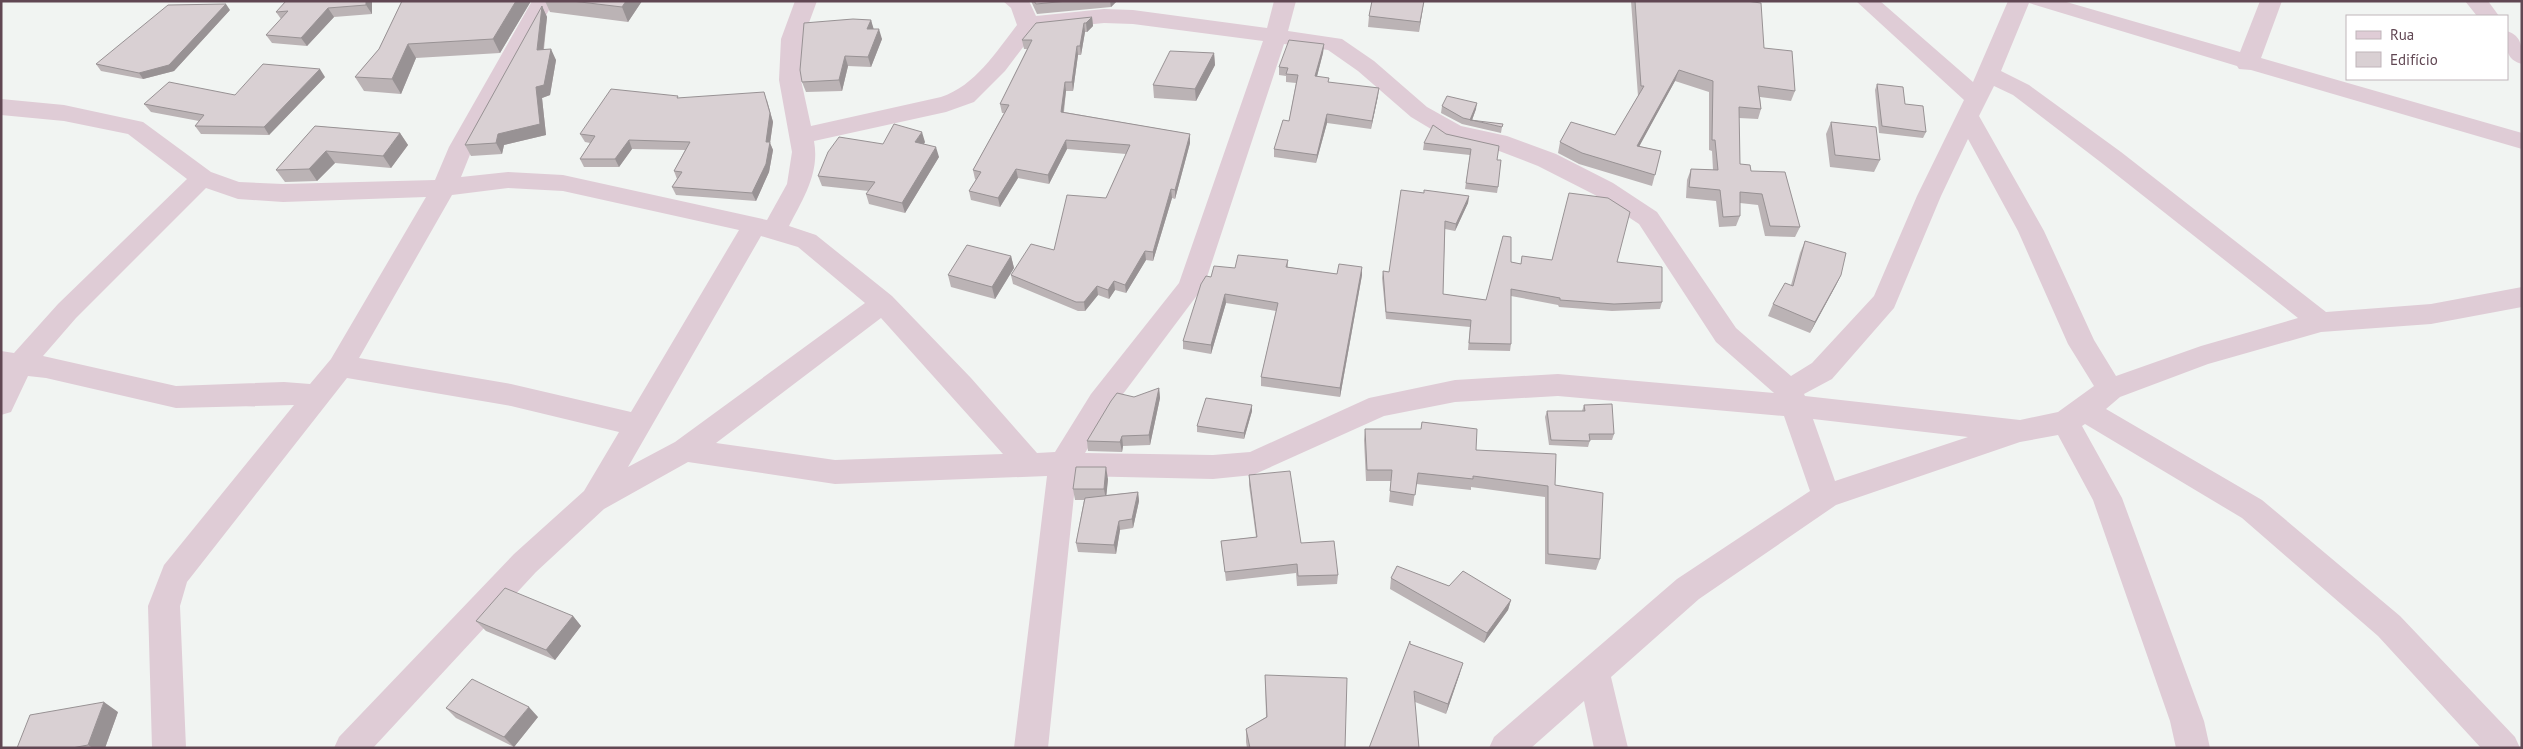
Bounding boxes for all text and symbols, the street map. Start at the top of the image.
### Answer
legend [2346,15,2508,80]
text: Rua [2390,25,2414,44]
text: Edifício [2390,50,2438,69]

